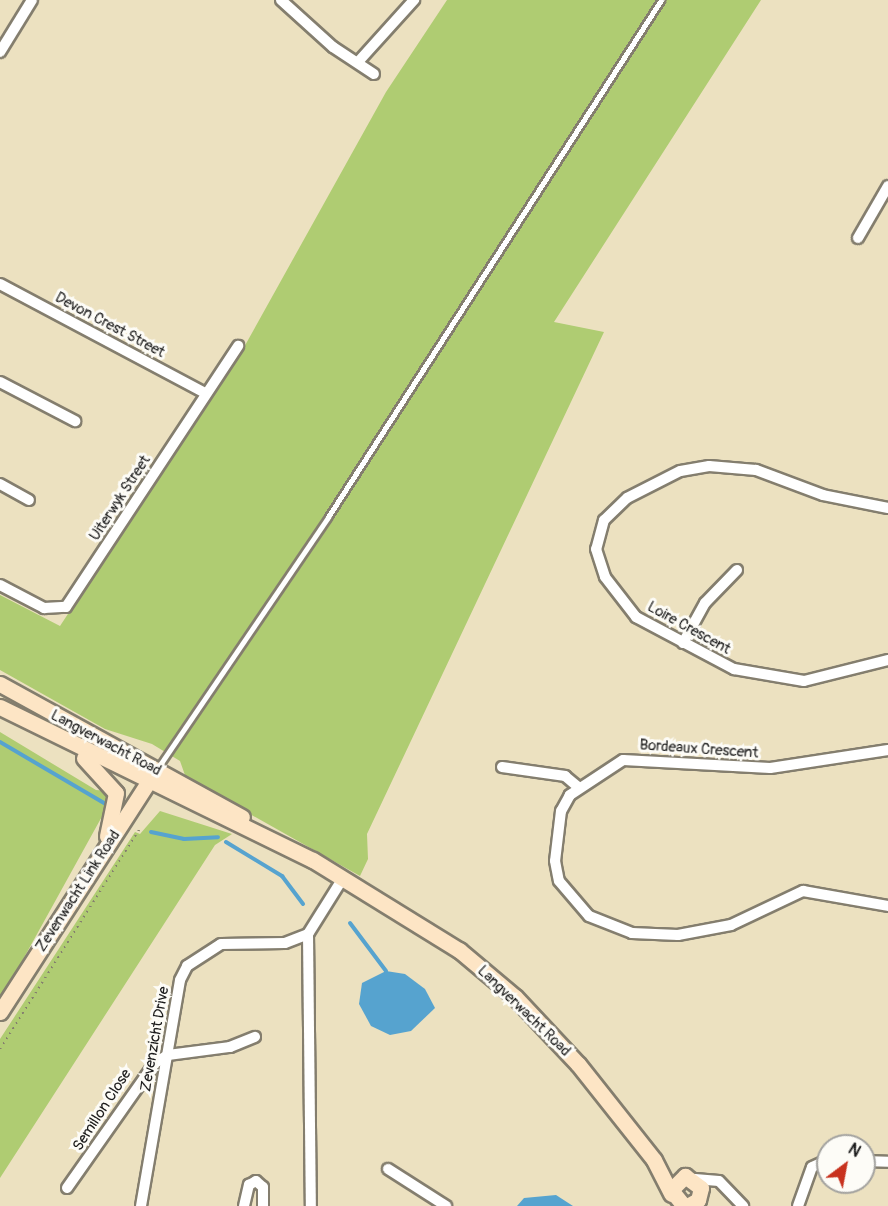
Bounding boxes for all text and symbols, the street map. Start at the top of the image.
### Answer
street label: Devon Crest Street [52,289,168,361]
street label: Uiterwyk Street [86,452,154,544]
street label: Loire Crescent [644,598,734,658]
street label: Langverwacht Road [48,706,164,780]
street label: Bordeaux Crescent [639,736,759,762]
street label: Zevenwacht Link Road [32,827,124,955]
street label: Langverwacht Road [474,962,574,1060]
street label: Zevenzicht Drive [137,985,173,1093]
street label: Semillon Close [69,1066,135,1154]
north arrow [816,1134,876,1194]
text: N [845,1139,864,1162]

